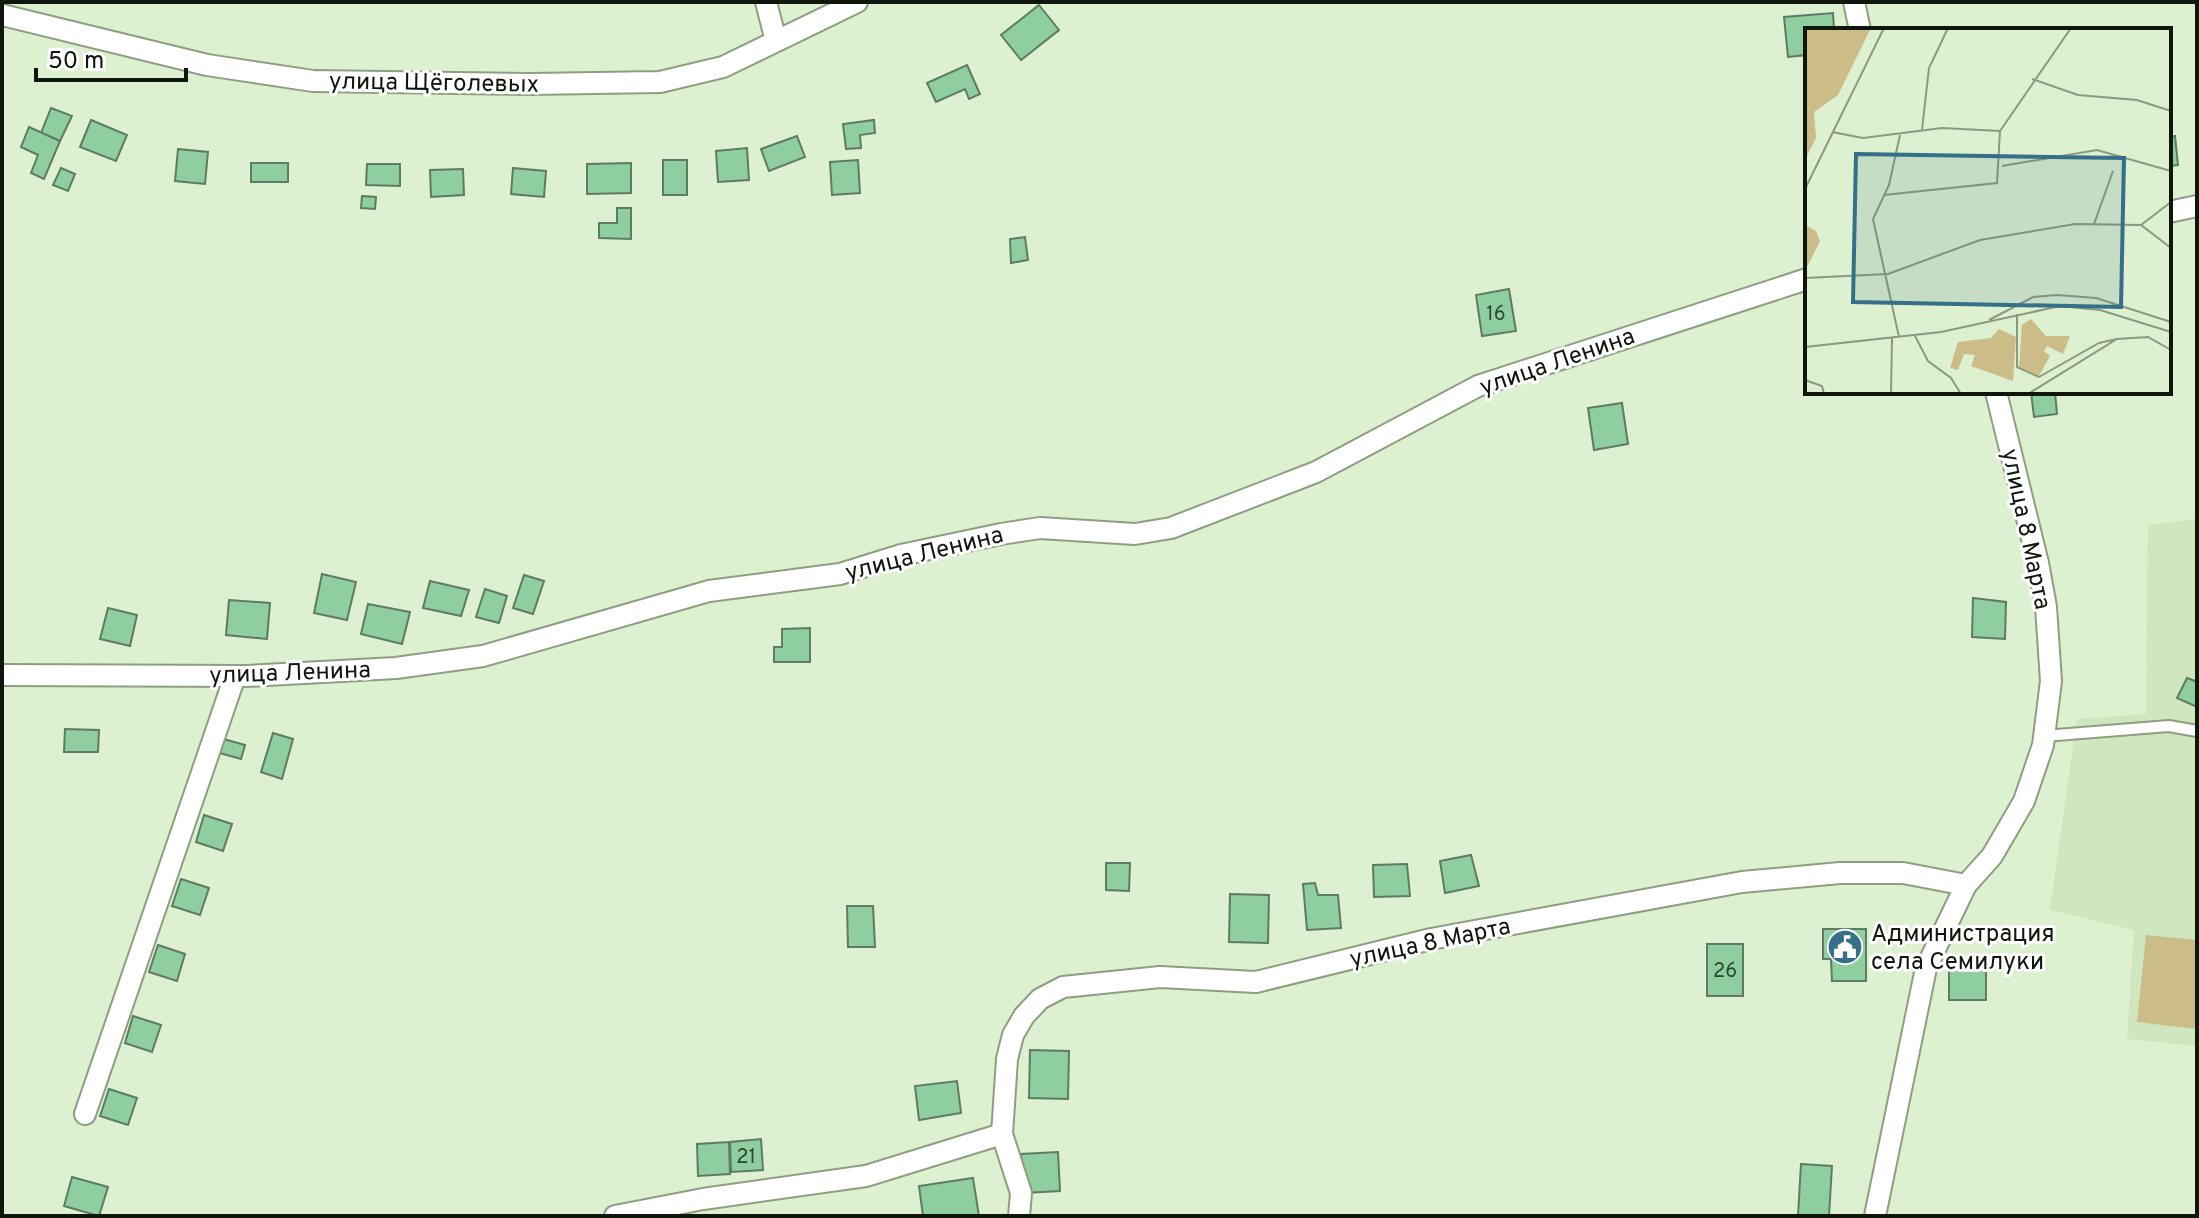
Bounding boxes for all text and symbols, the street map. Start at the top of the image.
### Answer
inset map [1805,28,2171,394]
scale bar [36,32,186,82]
text: 50 m [48,47,104,77]
street label: улица Щёголевых [329,67,539,101]
house number: 16 [1486,302,1506,328]
street label: улица Ленина [1476,322,1639,403]
street label: улица 8 Марта [1993,446,2057,613]
street label: улица Ленина [842,521,1007,589]
street label: улица Ленина [209,656,372,692]
street label: улица 8 Марта [1347,912,1514,976]
place label: Администрация села Семилуки [1871,920,2055,978]
public building icon: Администрация села Семилуки [1826,928,1864,966]
house number: 26 [1713,959,1737,985]
house number: 21 [736,1145,756,1171]

